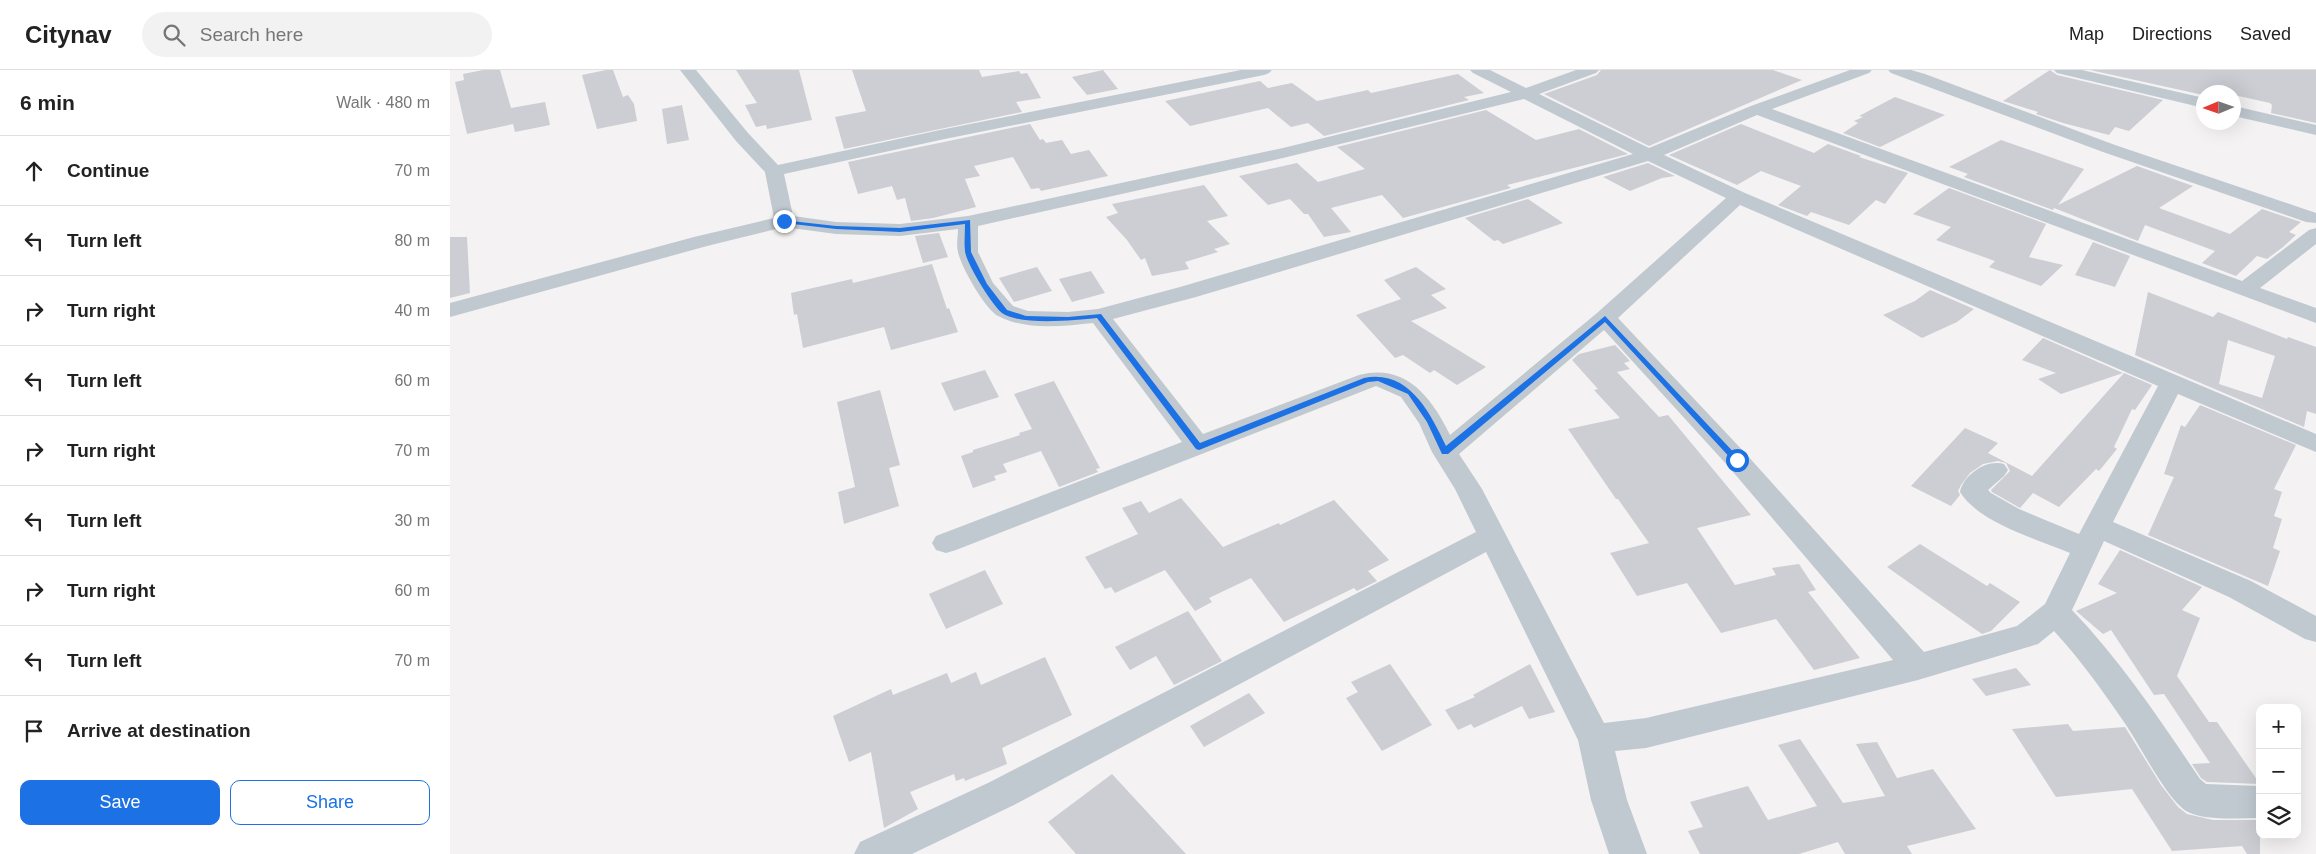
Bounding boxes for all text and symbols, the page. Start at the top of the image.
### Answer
search box [142,12,492,57]
text: Citynav [25,21,112,48]
icon: search [160,21,188,49]
text: Search here [200,24,303,45]
text: Map [2069,24,2104,44]
text: Directions [2132,24,2212,44]
text: Saved [2240,24,2291,44]
north arrow [2196,85,2241,130]
text: 6 min [20,91,75,114]
text: Walk · 480 m [336,94,430,111]
icon: ahead [20,157,48,185]
text: Continue [67,160,149,181]
text: 70 m [394,162,430,179]
route end [773,210,796,233]
icon: left [20,227,48,255]
text: Turn left [67,230,142,251]
text: 80 m [394,232,430,249]
icon: right [20,297,48,325]
text: Turn right [67,300,155,321]
text: 40 m [394,302,430,319]
icon: left [20,367,48,395]
text: Turn left [67,370,142,391]
text: 60 m [394,372,430,389]
icon: right [20,437,48,465]
text: Turn right [67,440,155,461]
text: 70 m [394,442,430,459]
route start [1726,449,1749,472]
icon: left [20,507,48,535]
text: Turn left [67,510,142,531]
text: 30 m [394,512,430,529]
icon: right [20,577,48,605]
text: Turn right [67,580,155,601]
text: 60 m [394,582,430,599]
icon: left [20,647,48,675]
text: Turn left [67,650,142,671]
text: 70 m [394,652,430,669]
map controls [2256,704,2301,839]
button: + [2256,704,2301,749]
icon: arrive [20,717,48,745]
text: Arrive at destination [67,720,251,741]
button: − [2256,749,2301,794]
button: Save [20,780,220,825]
button: Share [230,780,430,825]
button: layers [2256,794,2301,839]

